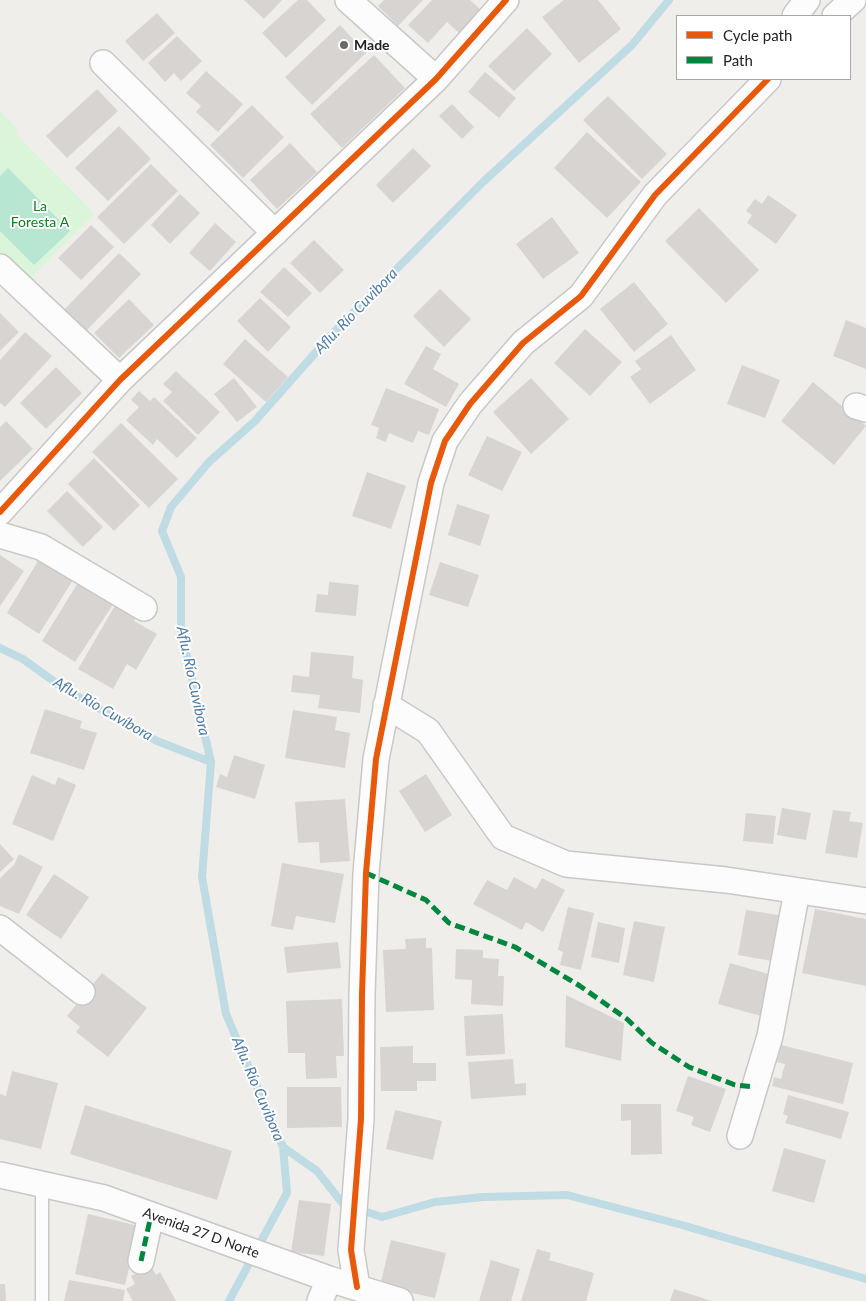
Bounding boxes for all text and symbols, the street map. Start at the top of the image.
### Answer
legend [676,15,851,80]
text: Cycle path [723,26,792,44]
place label: Made [354,37,390,53]
marker: Made [338,39,350,51]
text: Path [723,51,753,69]
park label: La Foresta A [11,198,69,230]
water label: Aflu. Río Cuvibora [311,265,401,357]
water label: Aflu. Río Cuvibora [173,625,213,737]
water label: Aflu. Río Cuvíbora [50,673,156,745]
water label: Aflu. Río Cuvibora [228,1034,288,1144]
street label: Avenida 27 D Norte [140,1204,262,1262]

